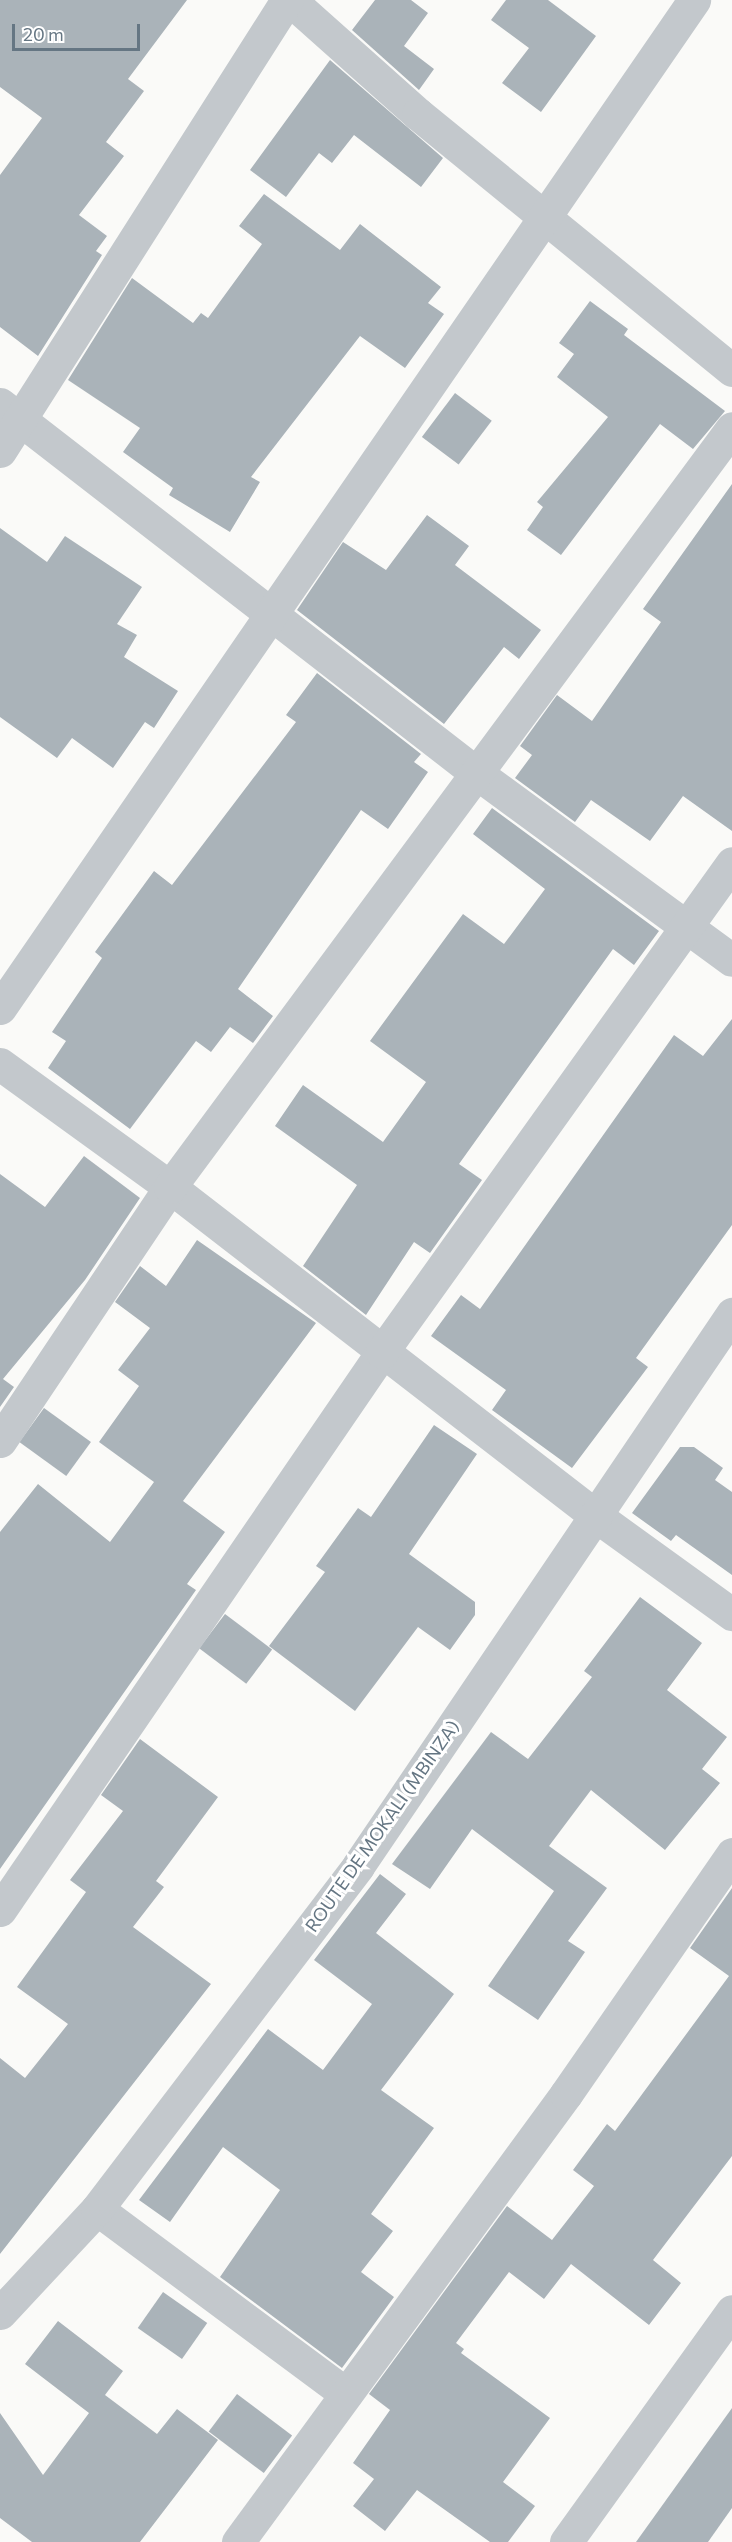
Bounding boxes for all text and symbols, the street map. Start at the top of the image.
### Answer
scale bar [15,12,142,50]
text: 20 m [23,23,64,45]
street label: ROUTE DE MOKALI (MBINZA) [300,1716,464,1936]

